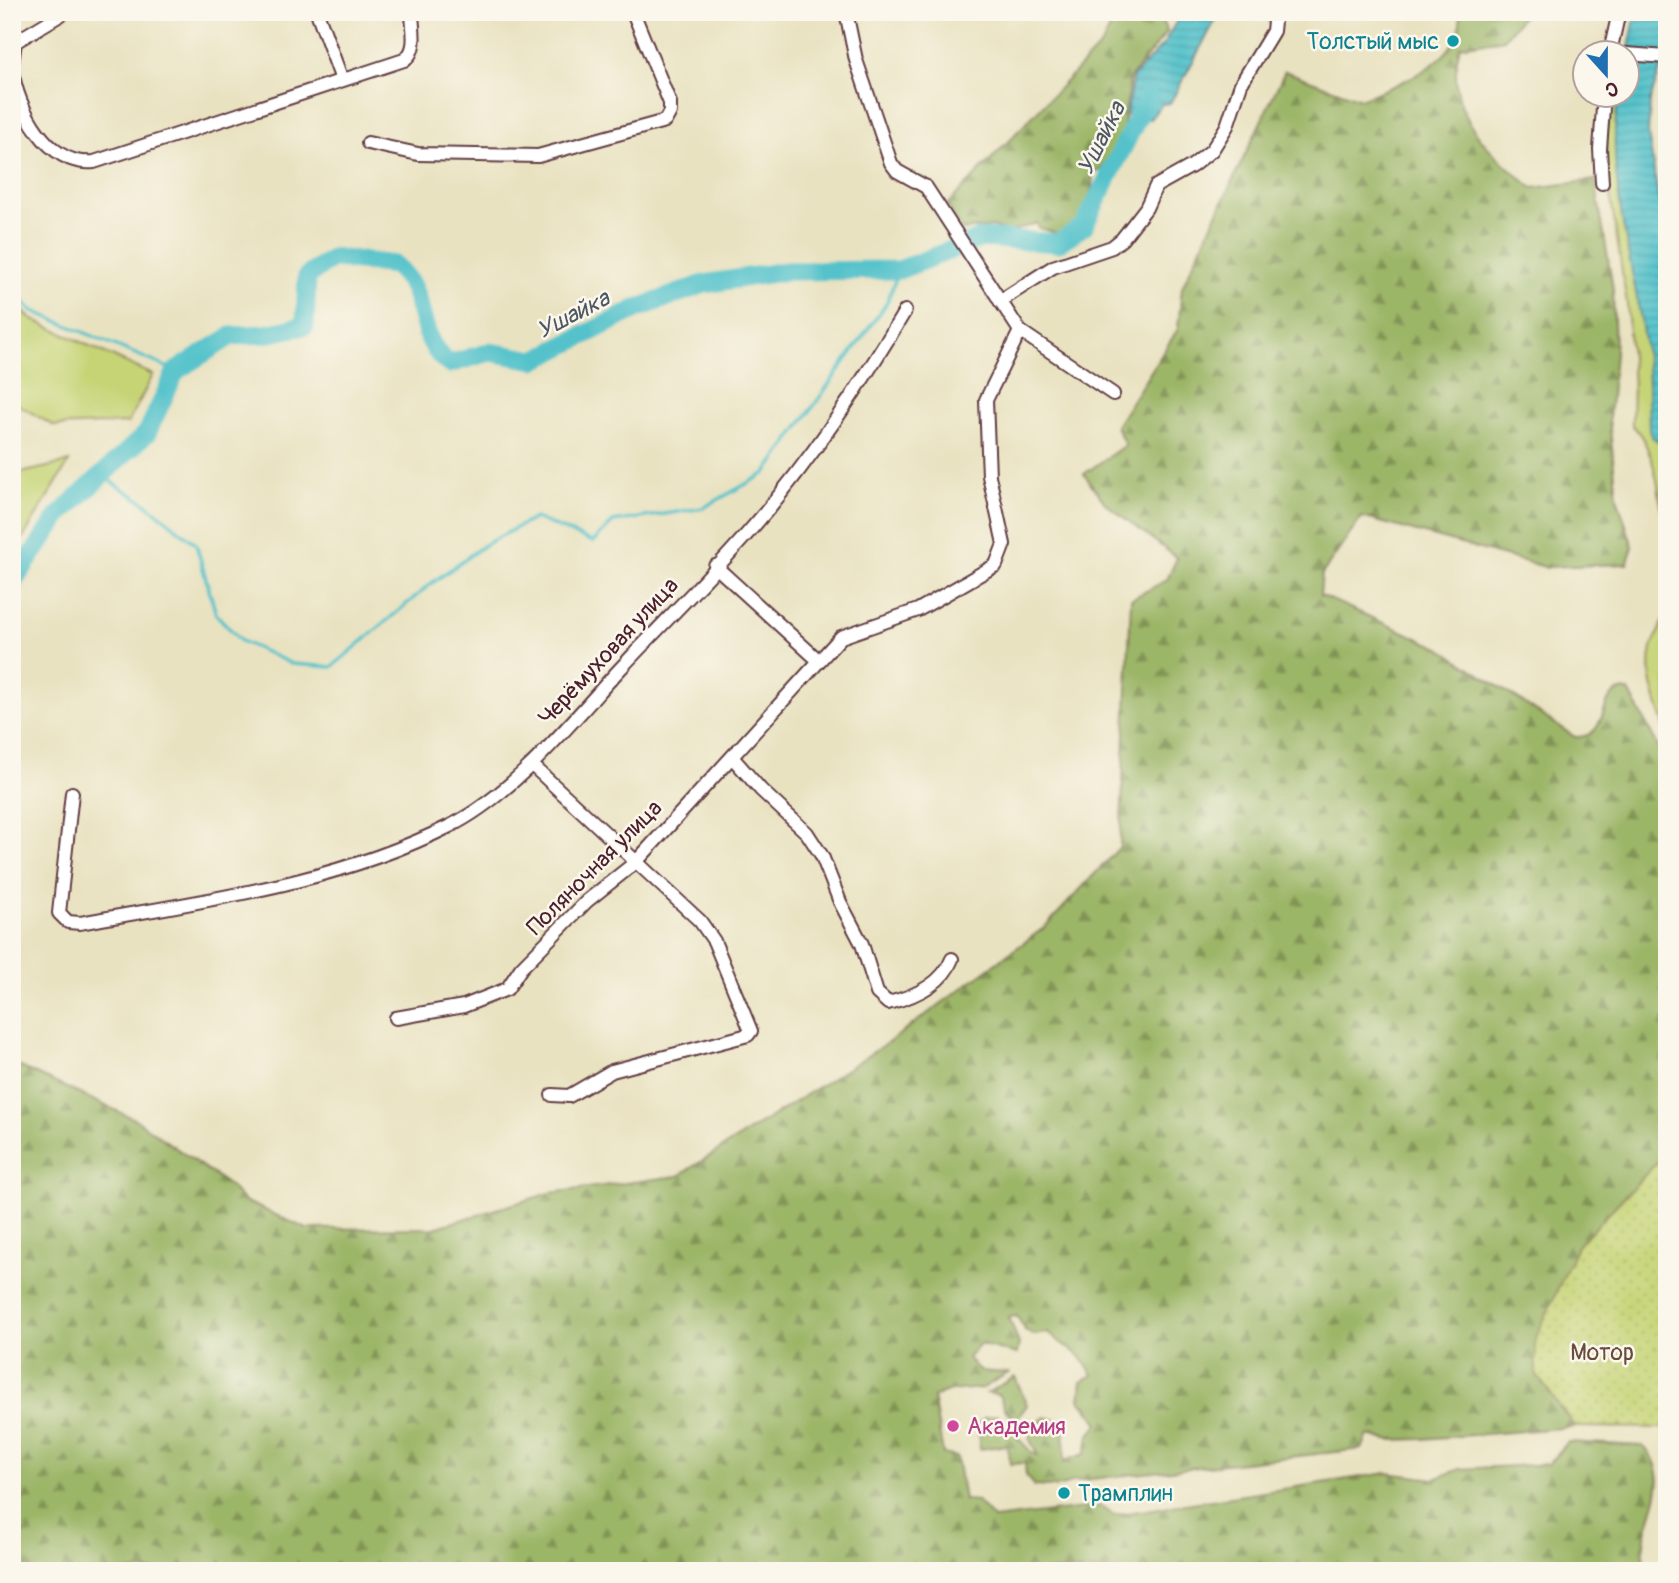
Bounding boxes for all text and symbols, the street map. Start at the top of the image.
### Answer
place label: Толстый мыс [1307,27,1439,56]
marker: Толстый мыс [1445,33,1461,49]
north arrow [1570,38,1640,108]
text: С [1602,76,1622,102]
water label: Ушайка [1071,95,1133,179]
water label: Ушайка [532,283,616,345]
street label: Черёмуховая улица [532,571,685,732]
street label: Поляночная улица [521,794,668,941]
park label: Мотор [1570,1338,1634,1367]
place label: Академия [967,1412,1066,1441]
marker: Академия [945,1418,961,1434]
place label: Трамплин [1078,1479,1173,1508]
marker: Трамплин [1056,1485,1072,1501]

